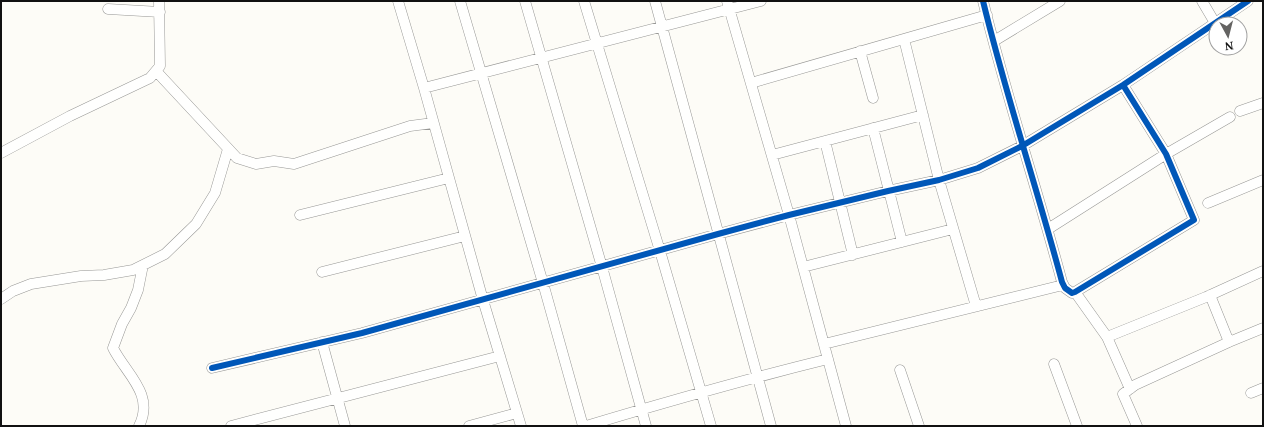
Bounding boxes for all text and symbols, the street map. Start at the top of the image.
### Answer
north arrow [1208,16,1248,56]
text: N [1224,38,1234,54]

